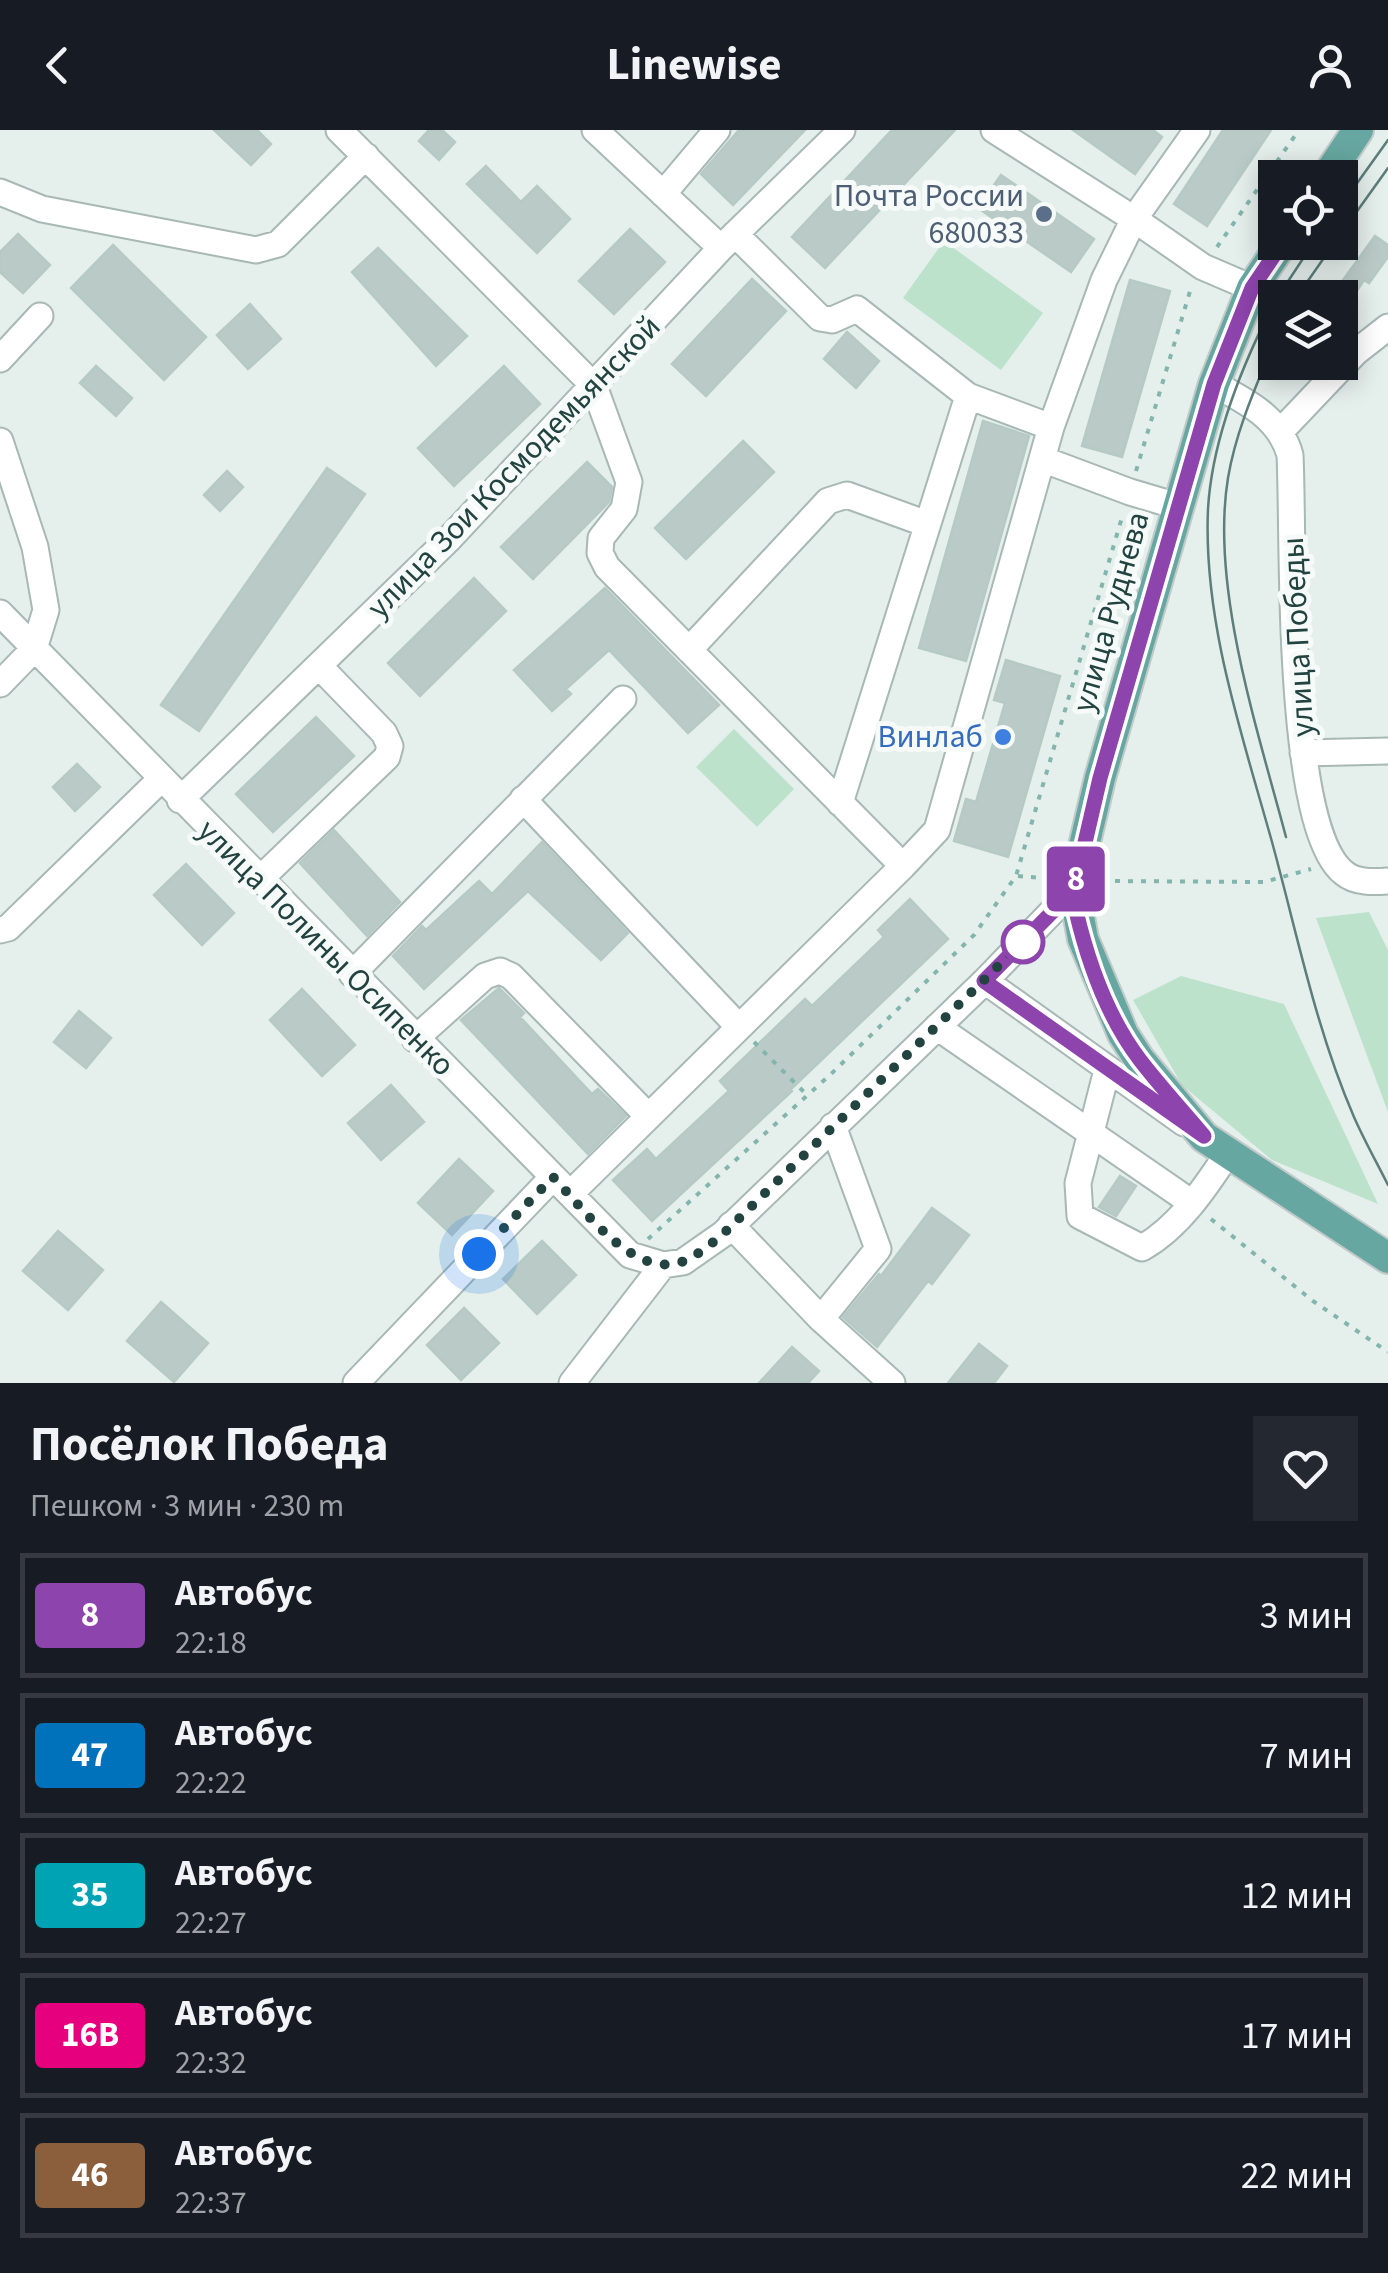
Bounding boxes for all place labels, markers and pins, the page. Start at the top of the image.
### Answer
place label: Почта России 680033 [834,173,1024,256]
marker: Почта России 680033 [1033,203,1055,225]
place label: Винлаб [878,714,983,760]
marker: Винлаб [992,726,1014,748]
unlabelled marker [1002,921,1044,963]

